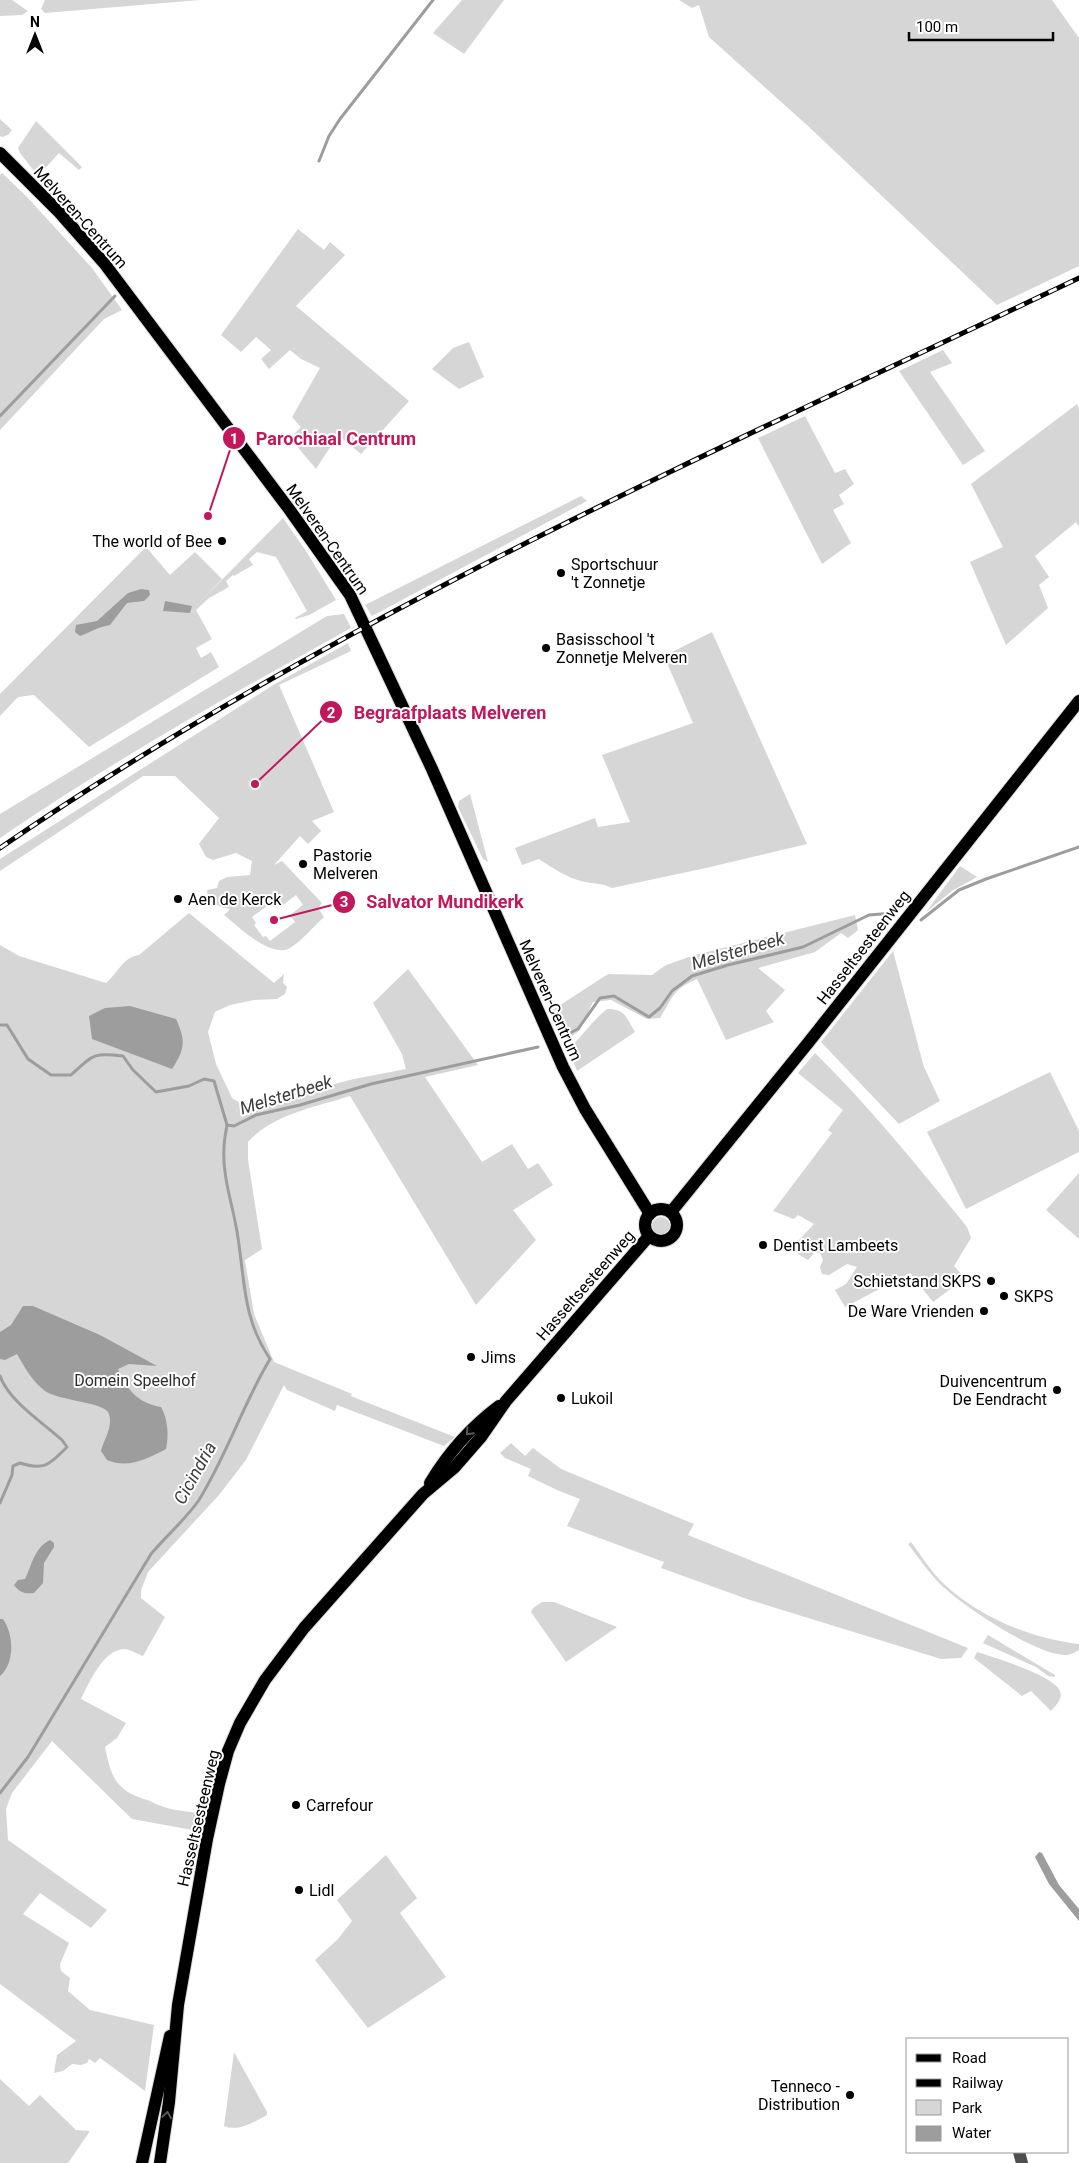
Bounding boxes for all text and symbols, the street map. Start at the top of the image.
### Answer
north arrow [10,10,60,60]
scale bar [909,10,1053,42]
text: N [30,14,40,30]
text: 100 m [916,18,958,36]
street label: Melveren-Centrum [30,162,131,272]
callout: Parochiaal Centrum [221,422,426,455]
text: Parochiaal Centrum [256,428,416,449]
text: 1 [230,430,238,448]
street label: Melveren-Centrum [282,480,373,598]
place label: The world of Bee [92,532,212,551]
marker: The world of Bee [216,535,228,547]
place label: Sportschuur 't Zonnetje [571,555,659,592]
marker: Sportschuur 't Zonnetje [555,567,567,579]
place label: Basisschool 't Zonnetje Melveren [556,630,687,667]
marker: Basisschool 't Zonnetje Melveren [540,642,552,654]
callout: Begraafplaats Melveren [319,696,557,729]
text: Begraafplaats Melveren [354,702,546,723]
text: 2 [327,704,336,722]
place label: Pastorie Melveren [313,846,378,883]
marker: Pastorie Melveren [297,858,309,870]
callout: Salvator Mundikerk [331,885,534,918]
street label: Hasseltsesteenweg [813,886,914,1008]
place label: Aen de Kerck [188,890,282,909]
text: Salvator Mundikerk [366,891,524,912]
marker: Aen de Kerck [172,893,184,905]
text: 3 [340,893,348,911]
water label: Melsterbeek [689,927,788,974]
street label: Melveren-Centrum [515,937,586,1064]
water label: Melsterbeek [237,1070,336,1119]
street label: Hasseltsesteenweg [532,1226,638,1344]
place label: Dentist Lambeets [773,1236,898,1255]
marker: Dentist Lambeets [757,1239,769,1251]
place label: Schietstand SKPS [854,1272,981,1291]
marker: Schietstand SKPS [985,1275,997,1287]
place label: SKPS [1014,1287,1053,1306]
marker: SKPS [998,1290,1010,1302]
place label: De Ware Vrienden [848,1302,974,1321]
marker: De Ware Vrienden [978,1305,990,1317]
place label: Jims [481,1348,516,1367]
marker: Jims [465,1351,477,1363]
park label: Domein Speelhof [74,1371,196,1390]
place label: Duivencentrum De Eendracht [940,1372,1047,1409]
marker: Duivencentrum De Eendracht [1051,1384,1063,1396]
place label: Lukoil [571,1389,613,1408]
marker: Lukoil [555,1392,567,1404]
one-way arrow [466,1427,475,1436]
water label: Cicindria [169,1438,220,1508]
street label: Hasseltsesteenweg [174,1748,223,1888]
place label: Carrefour [306,1796,374,1815]
marker: Carrefour [290,1799,302,1811]
place label: Lidl [309,1881,334,1900]
marker: Lidl [293,1884,305,1896]
legend [906,2038,1069,2153]
text: Road [952,2049,986,2067]
text: Railway [952,2074,1003,2092]
place label: Tenneco - Distribution [758,2077,841,2114]
marker: Tenneco - Distribution [844,2089,856,2101]
text: Park [952,2099,983,2117]
one-way arrow [162,2110,172,2119]
text: Water [952,2124,991,2142]

